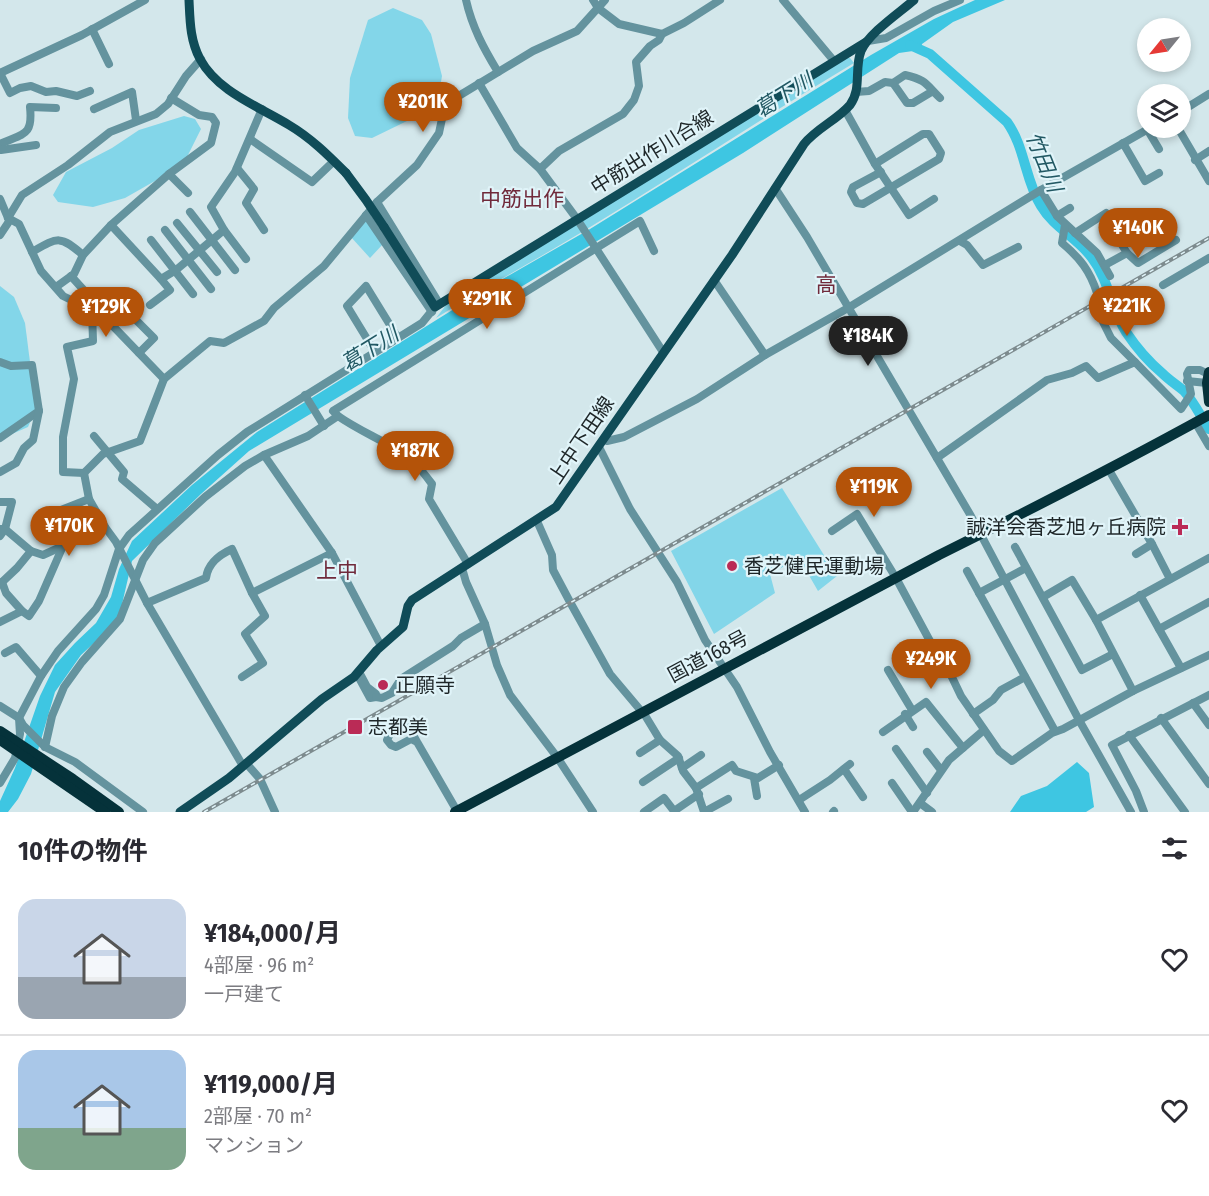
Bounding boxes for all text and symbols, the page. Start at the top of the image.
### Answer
north arrow [1137,18,1191,72]
map controls [1137,18,1191,138]
water label: 葛下川 [750,66,819,123]
pin: ¥201K [381,82,465,133]
button: layers [1137,84,1191,138]
text: ¥201K [398,89,448,113]
street label: 中筋出作川合線 [586,105,718,199]
water label: 竹田川 [1020,128,1069,198]
district label: 中筋出作 [480,186,564,212]
pin: ¥140K [1096,208,1180,259]
text: ¥140K [1112,215,1164,239]
district label: 高 [816,272,837,298]
pin: ¥291K [445,279,529,330]
text: ¥291K [462,286,512,310]
pin: ¥221K [1085,286,1169,337]
pin: ¥129K [64,287,148,338]
text: ¥221K [1103,293,1151,317]
text: ¥129K [81,294,131,318]
pin: ¥184K [826,316,910,367]
water label: 葛下川 [336,320,405,377]
text: ¥184K [843,323,893,347]
street label: 上中下田線 [543,392,619,488]
pin: ¥187K [373,431,457,482]
text: ¥187K [391,438,439,462]
pin: ¥119K [832,467,916,518]
text: ¥119K [850,474,898,498]
pin: ¥170K [27,506,111,557]
text: ¥170K [44,513,94,537]
place label: 誠洋会香芝旭ヶ丘病院 [966,515,1166,539]
marker: 誠洋会香芝旭ヶ丘病院 [1171,518,1189,536]
place label: 香芝健民運動場 [744,554,884,578]
district label: 上中 [316,558,358,584]
marker: 香芝健民運動場 [725,559,739,573]
street label: 国道168号 [664,625,752,687]
pin: ¥249K [889,639,973,690]
text: ¥249K [906,646,956,670]
place label: 正願寺 [395,673,455,697]
marker: 正願寺 [376,678,390,692]
place label: 志都美 [368,715,428,739]
marker: 志都美 [346,718,364,736]
icon: filters [1158,832,1191,865]
text: 10件の物件 [18,836,147,867]
text: ¥184,000/月 [204,918,341,949]
icon: home [66,923,138,995]
icon: heart [1158,943,1191,976]
text: 4部屋 · 96 m² [204,953,314,977]
text: 一戸建て [204,982,284,1006]
text: ¥119,000/月 [204,1069,338,1100]
icon: home [66,1074,138,1146]
icon: heart [1158,1094,1191,1127]
text: 2部屋 · 70 m² [204,1104,312,1128]
text: マンション [204,1133,304,1157]

